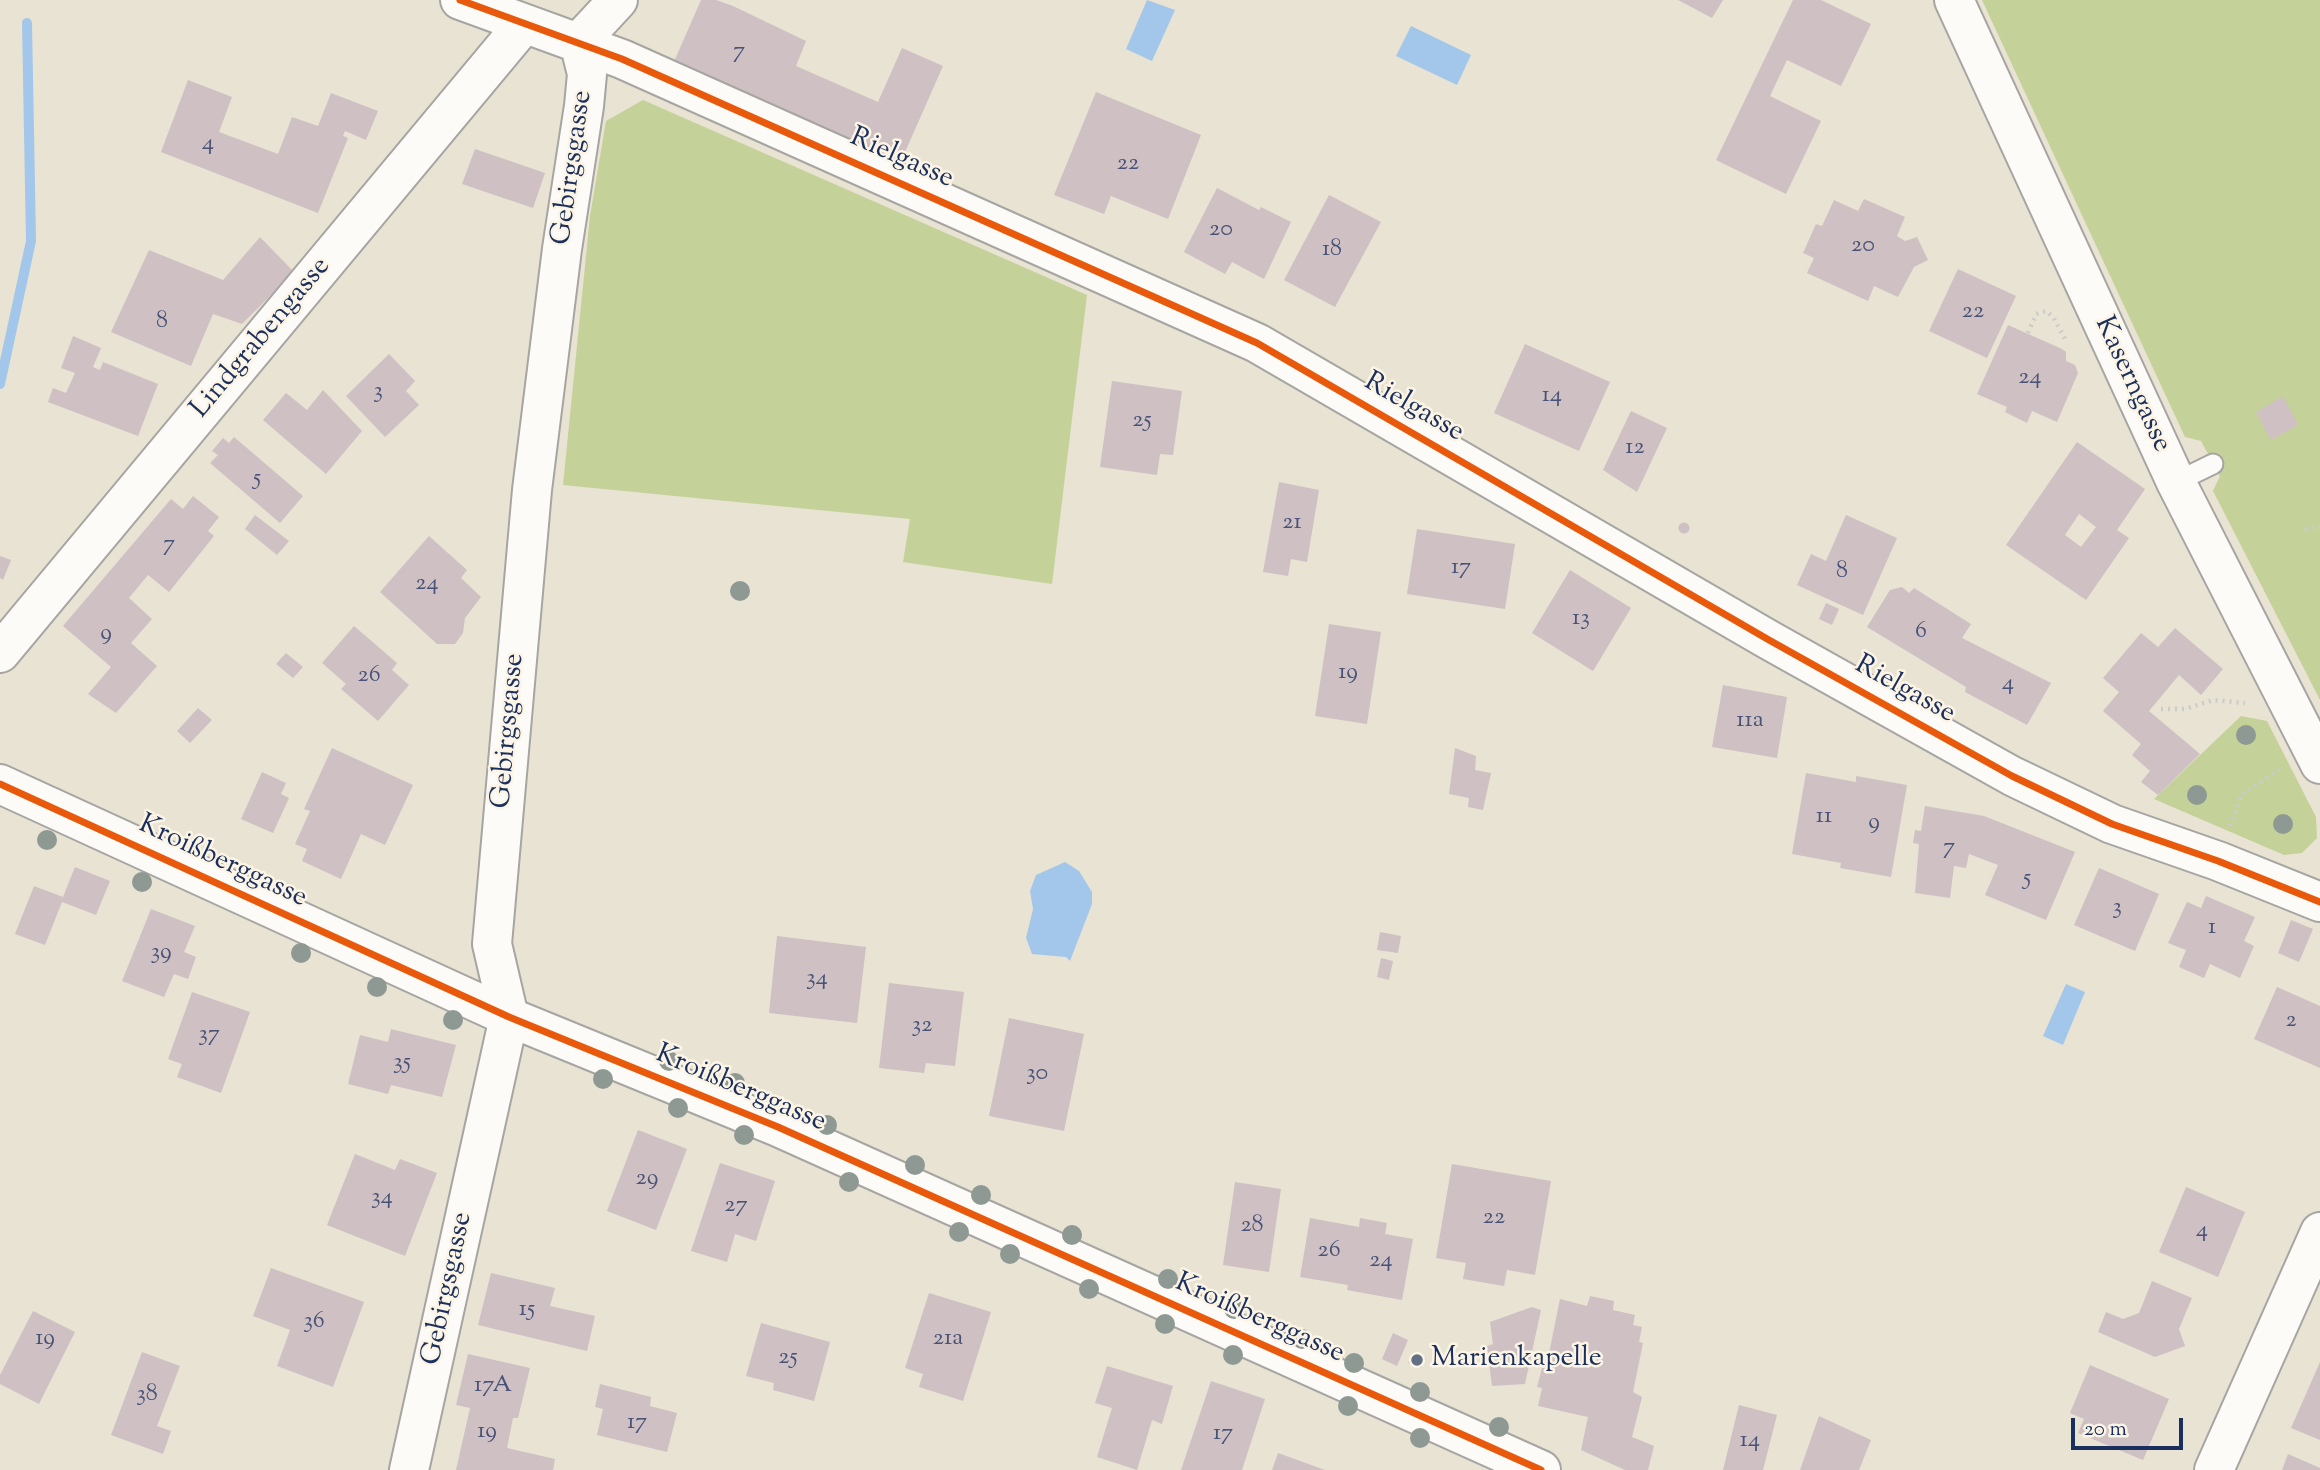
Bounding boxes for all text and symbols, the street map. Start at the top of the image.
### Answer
house number: 7 [733,39,745,67]
street label: Gebirgsgasse [547,89,601,247]
street label: Rielgasse [844,122,958,198]
house number: 4 [202,131,214,159]
house number: 22 [1117,151,1139,179]
house number: 20 [1209,217,1233,245]
house number: 20 [1851,233,1875,261]
house number: 18 [1322,237,1342,265]
street label: Lindgrabengasse [185,252,339,426]
house number: 22 [1962,299,1984,327]
house number: 8 [156,309,168,337]
street label: Kaserngasse [2085,312,2177,458]
house number: 24 [2018,365,2042,393]
street label: Rielgasse [1357,367,1469,451]
house number: 3 [373,379,383,407]
house number: 14 [1542,383,1562,411]
house number: 25 [1132,408,1152,436]
house number: 12 [1625,435,1645,463]
house number: 5 [253,466,261,494]
house number: 21 [1282,510,1302,538]
house number: 7 [163,532,175,560]
house number: 17 [1451,555,1471,583]
house number: 8 [1836,559,1848,587]
house number: 24 [415,571,439,599]
house number: 13 [1572,606,1590,634]
house number: 6 [1915,619,1927,647]
house number: 9 [100,621,112,649]
street label: Rielgasse [1848,650,1960,732]
street label: Gebirgsgasse [486,652,534,810]
house number: 19 [1338,660,1358,688]
house number: 26 [357,663,381,691]
house number: 4 [2002,671,2014,699]
house number: 11a [1736,708,1764,736]
house number: 11 [1816,804,1832,832]
street label: Kroißberggasse [132,809,312,917]
house number: 9 [1868,810,1880,838]
house number: 7 [1943,835,1955,863]
house number: 5 [2023,866,2031,894]
house number: 3 [2112,895,2122,923]
house number: 1 [2208,915,2216,943]
house number: 39 [150,940,172,968]
house number: 34 [806,966,828,994]
house number: 2 [2285,1008,2297,1036]
house number: 32 [912,1013,932,1041]
house number: 37 [198,1022,220,1050]
street label: Kroißberggasse [650,1039,830,1141]
house number: 35 [393,1050,411,1078]
house number: 30 [1026,1061,1048,1089]
house number: 29 [636,1166,658,1194]
house number: 34 [371,1185,393,1213]
house number: 27 [724,1193,748,1221]
house number: 22 [1483,1205,1505,1233]
street label: Gebirgsgasse [416,1209,482,1369]
house number: 28 [1240,1213,1264,1241]
house number: 4 [2196,1218,2208,1246]
house number: 26 [1317,1238,1341,1266]
house number: 24 [1369,1248,1393,1276]
street label: Kroißberggasse [1169,1268,1349,1372]
house number: 15 [519,1297,535,1325]
house number: 36 [303,1309,325,1337]
house number: 19 [35,1326,55,1354]
house number: 21a [933,1326,963,1354]
place label: Marienkapelle [1431,1343,1602,1377]
house number: 25 [778,1345,798,1373]
marker: Marienkapelle [1409,1352,1425,1368]
house number: 17A [474,1373,512,1401]
house number: 38 [136,1382,158,1410]
scale bar [2075,1404,2187,1448]
house number: 17 [627,1410,647,1438]
text: 20 m [2084,1415,2127,1445]
house number: 19 [477,1419,497,1447]
house number: 17 [1213,1421,1233,1449]
house number: 14 [1740,1428,1760,1456]

